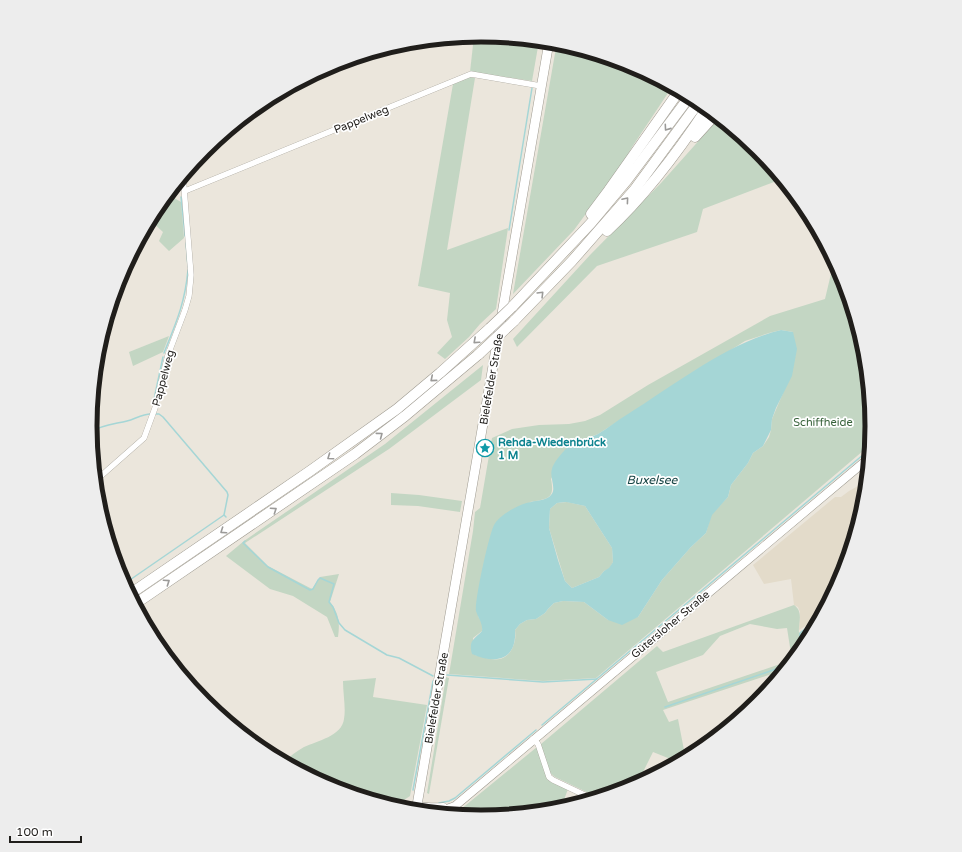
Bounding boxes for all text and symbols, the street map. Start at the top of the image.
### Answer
street label: Pappelweg [332,103,391,136]
one-way arrow [664,124,672,131]
one-way arrow [621,197,628,204]
one-way arrow [536,291,544,299]
street label: Bielefelder Straße [477,332,506,426]
one-way arrow [473,336,481,343]
street label: Pappelweg [150,348,177,408]
one-way arrow [431,374,438,381]
park label: Schiffheide [793,416,853,429]
one-way arrow [376,433,383,440]
place label: Rehda-Wiedenbrück 1 M [498,436,606,462]
place icon: Rehda-Wiedenbrück 1 M [475,438,495,458]
one-way arrow [327,452,334,460]
water label: Buxelsee [627,473,679,487]
one-way arrow [269,508,276,515]
one-way arrow [220,526,227,534]
one-way arrow [163,579,170,587]
street label: Gütersloher Straße [628,588,712,661]
street label: Bielefelder Straße [422,651,451,745]
scale bar [10,818,81,844]
text: 100 m [16,825,53,839]

